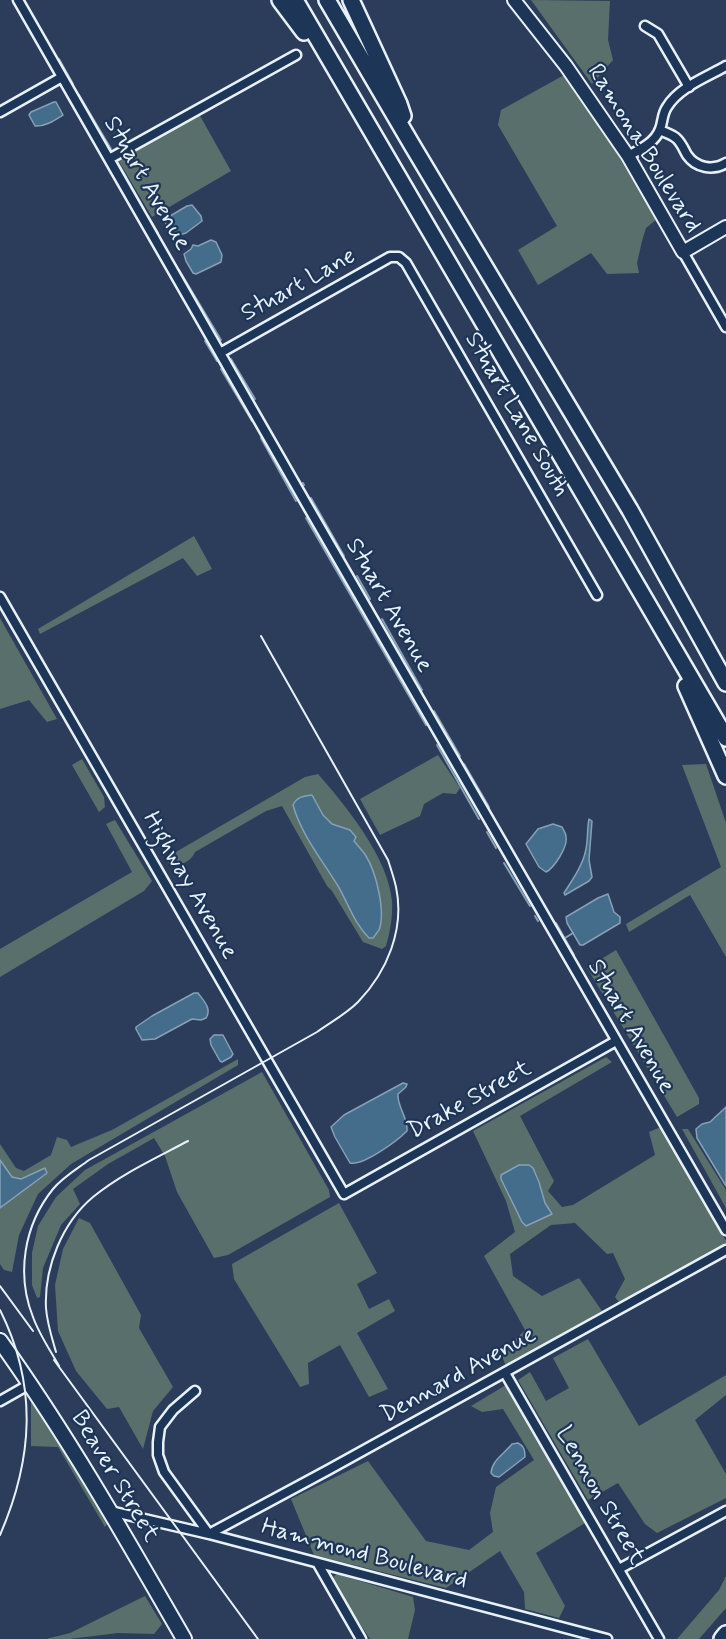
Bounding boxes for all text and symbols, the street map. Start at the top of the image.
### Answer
street label: Ramona Boulevard [580,59,706,239]
street label: Stuart Avenue [96,112,196,256]
street label: Stuart Lane [237,243,361,329]
street label: Stuart Lane South [457,328,575,502]
street label: Stuart Avenue [338,534,438,678]
street label: Highway Avenue [135,807,243,965]
street label: Stuart Avenue [580,955,680,1099]
street label: Drake Street [403,1055,537,1147]
street label: Dennard Avenue [376,1321,542,1431]
street label: Beaver Street [64,1406,164,1548]
street label: Lennon Street [548,1422,650,1570]
street label: Hammond Boulevard [258,1514,470,1596]

